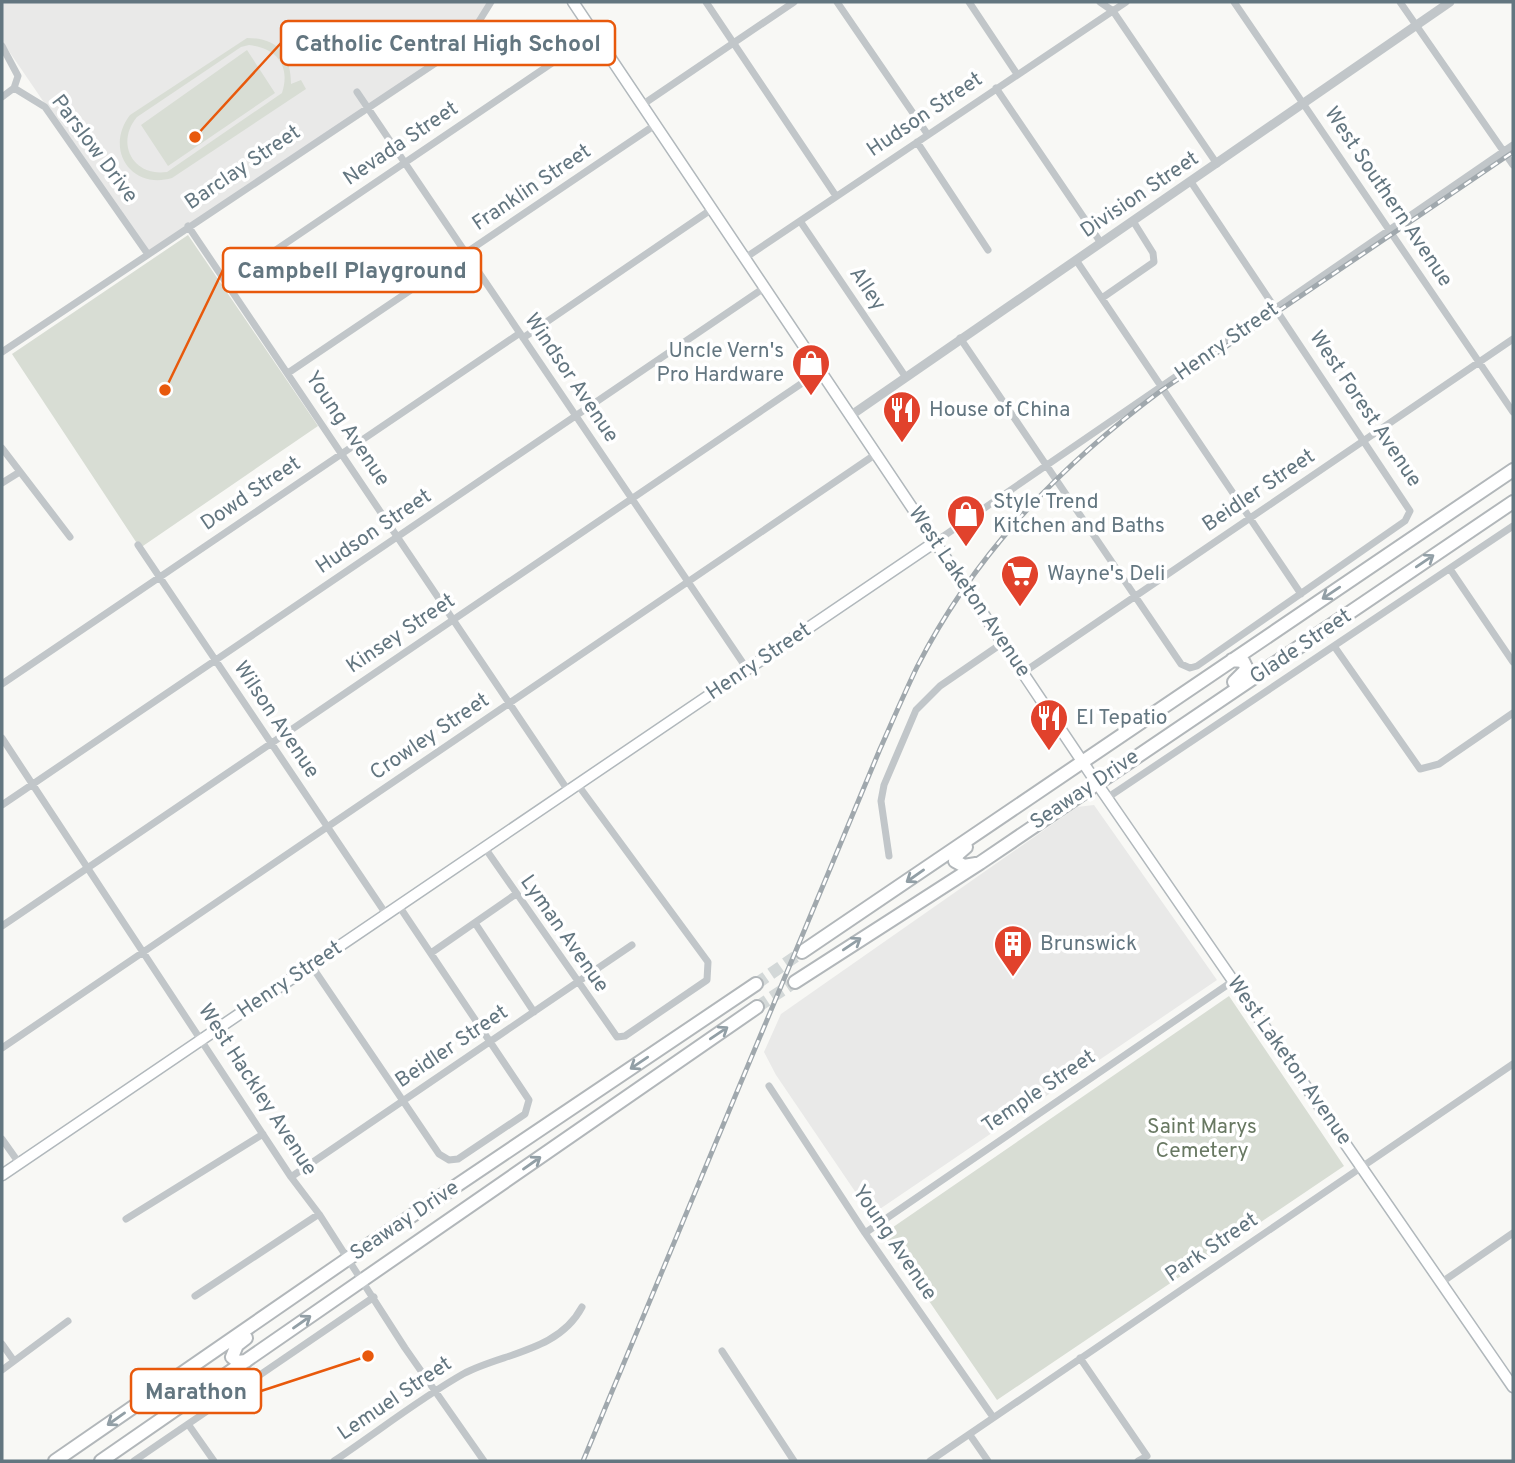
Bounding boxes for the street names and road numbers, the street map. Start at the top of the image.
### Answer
street label: Hudson Street [862,66,988,164]
street label: Parslow Drive [45,90,143,208]
street label: Nevada Street [338,96,464,192]
street label: West Southern Avenue [1318,102,1458,292]
street label: Barclay Street [180,119,306,217]
street label: Franklin Street [467,138,597,238]
street label: Division Street [1076,145,1204,245]
street label: Alley [843,262,891,316]
street label: Henry Street [1170,296,1284,388]
street label: Windsor Avenue [518,308,624,448]
street label: West Forest Avenue [1303,326,1427,492]
street label: Young Avenue [299,366,395,492]
street label: Beidler Street [1197,443,1321,539]
street label: Dowd Street [196,451,306,537]
street label: Hudson Street [311,483,437,581]
street label: West Laketon Avenue [902,501,1036,683]
street label: Kinsey Street [341,588,461,680]
street label: Glade Street [1245,603,1357,691]
street label: Henry Street [701,617,817,707]
street label: Wilson Avenue [227,656,325,784]
street label: Crowley Street [365,687,495,787]
street label: Seaway Drive [1025,744,1145,836]
street label: Lyman Avenue [513,870,615,998]
street label: Henry Street [232,935,348,1025]
street label: West Laketon Avenue [1220,971,1358,1151]
street label: West Hackley Avenue [191,999,323,1181]
street label: Beidler Street [390,999,514,1095]
street label: Temple Street [977,1044,1101,1140]
street label: Seaway Drive [345,1175,465,1267]
street label: Young Avenue [846,1180,942,1306]
street label: Park Street [1160,1207,1264,1289]
street label: Lemuel Street [333,1351,457,1447]

